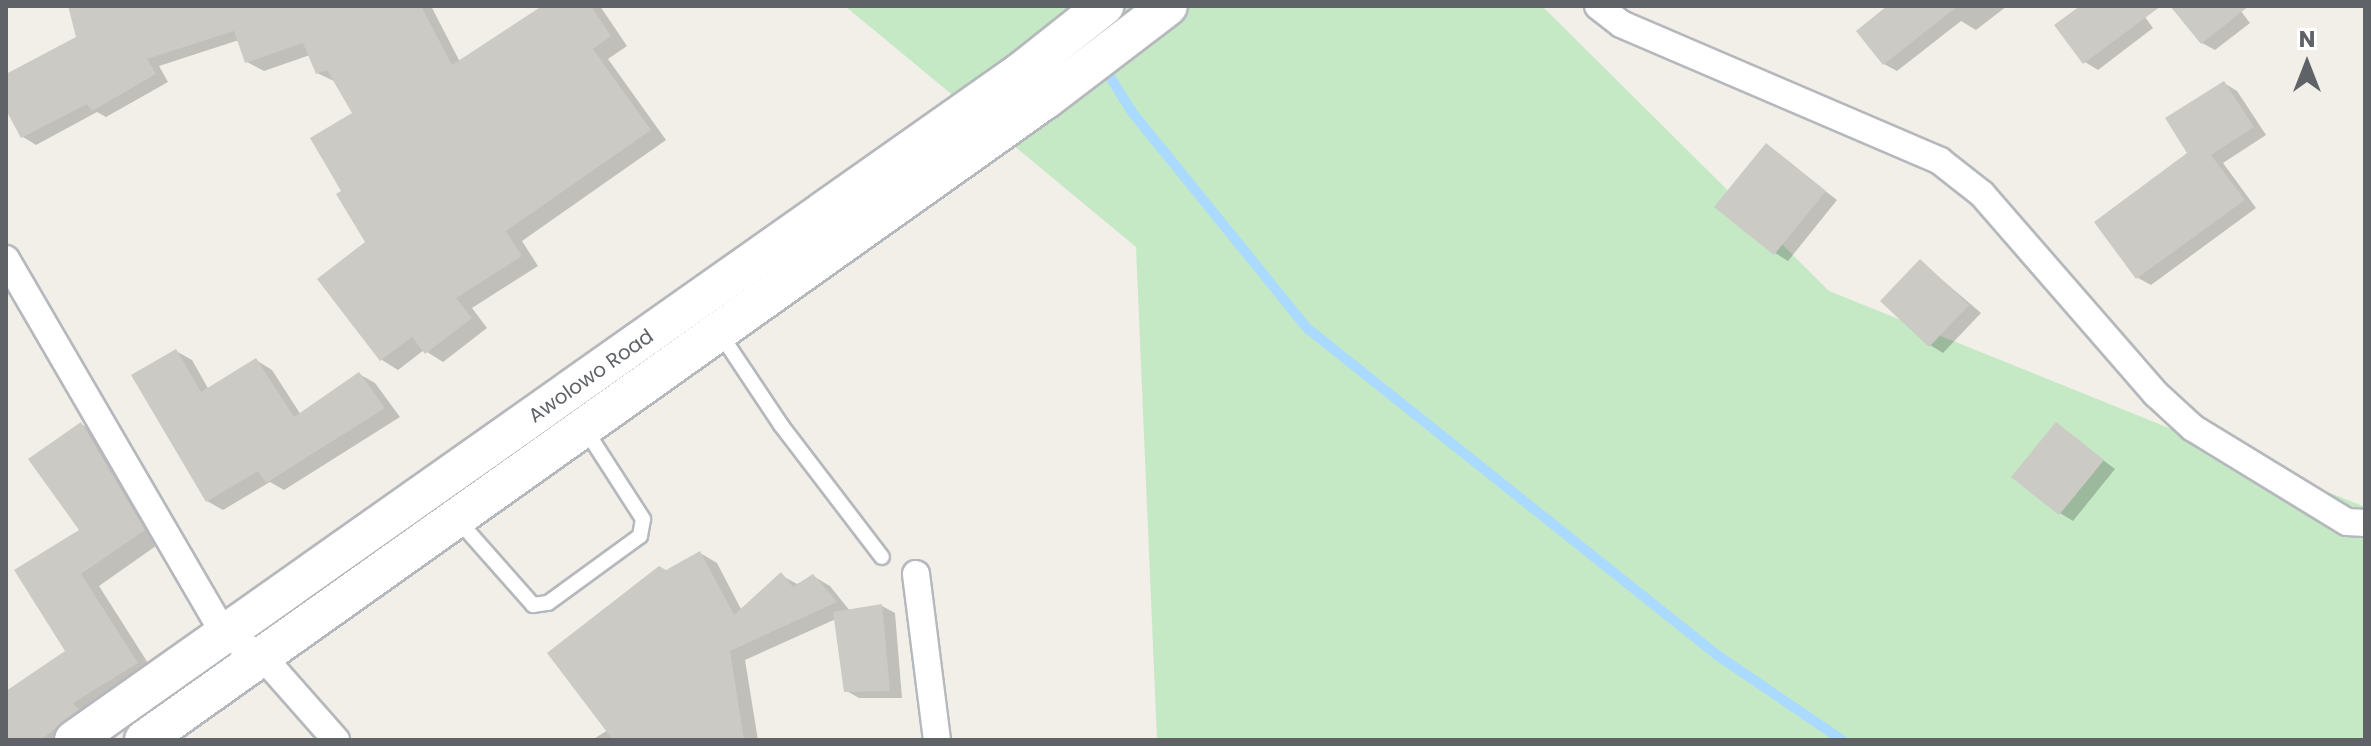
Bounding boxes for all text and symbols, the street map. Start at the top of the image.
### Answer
north arrow [2267,24,2347,104]
text: N [2299,24,2315,55]
street label: Awolowo Road [524,324,658,428]

